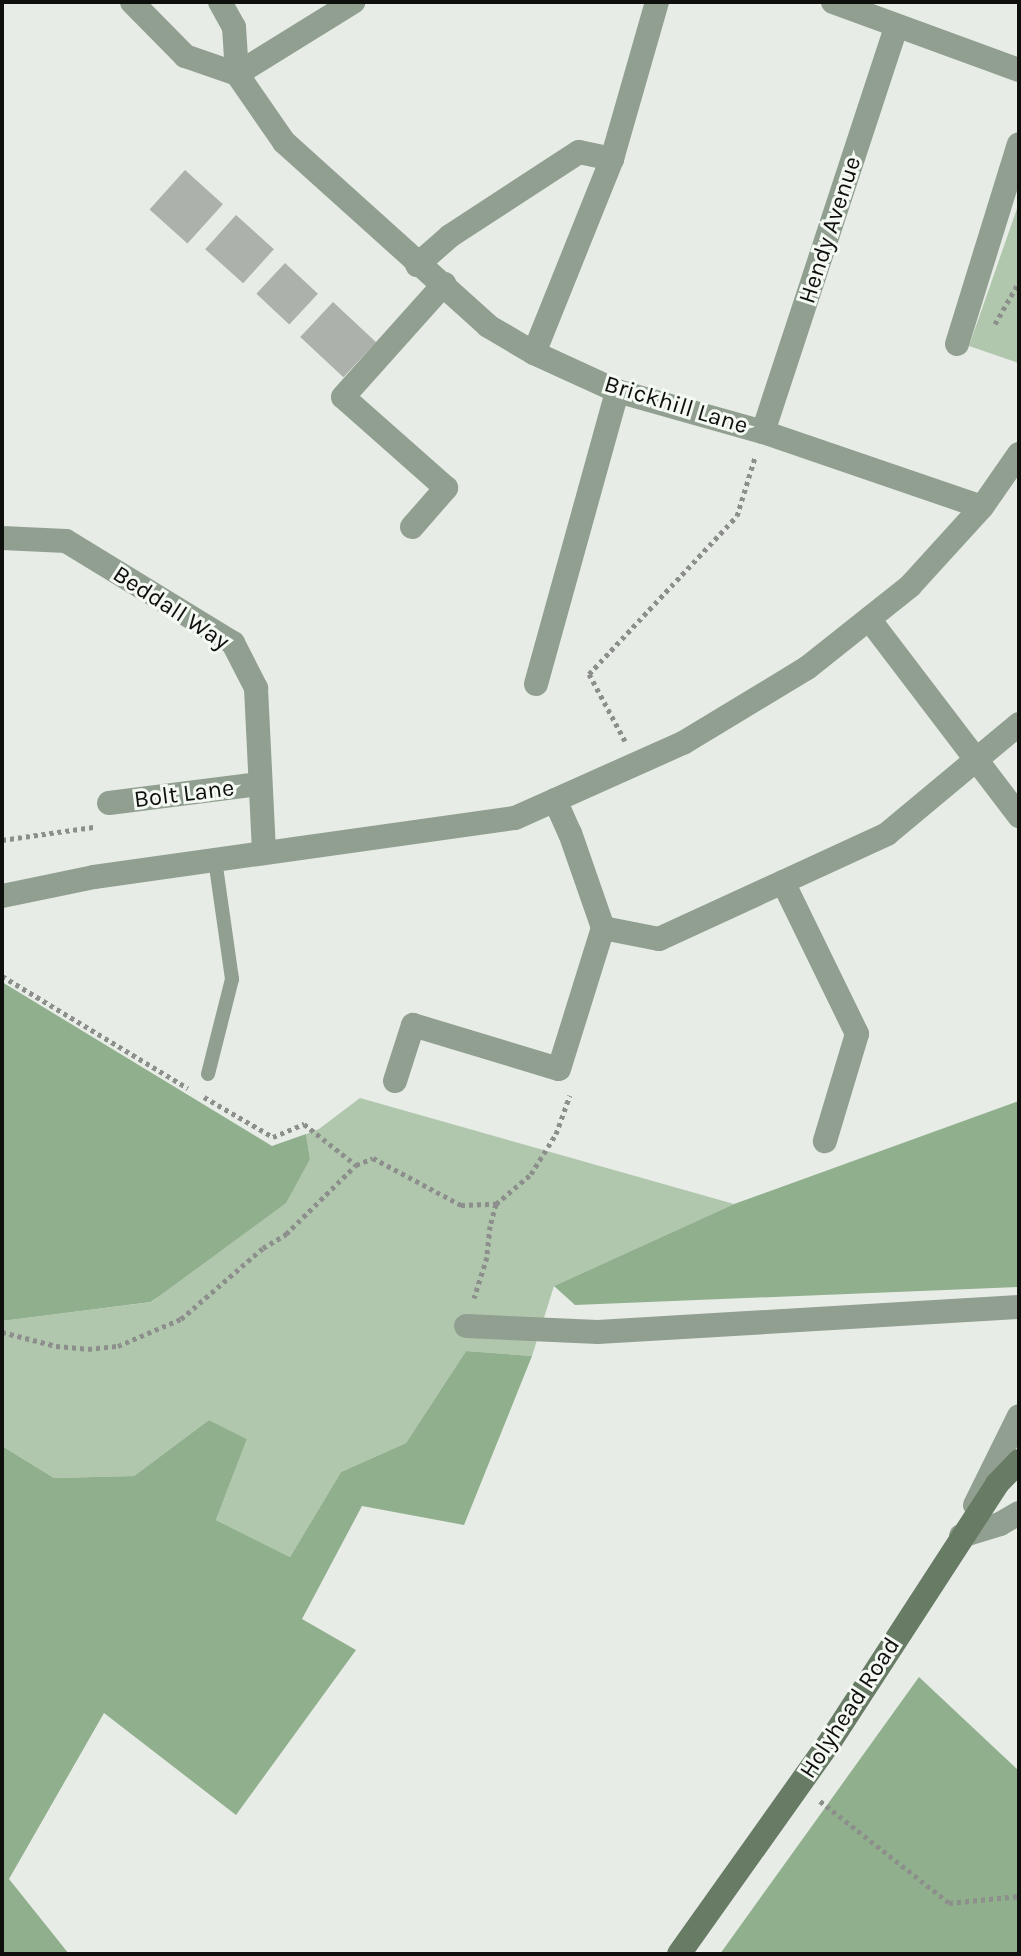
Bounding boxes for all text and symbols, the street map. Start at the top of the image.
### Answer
street label: Hendy Avenue [793,153,867,307]
street label: Brickhill Lane [601,369,751,441]
street label: Beddall Way [107,560,235,656]
street label: Bolt Lane [132,774,236,814]
street label: Holyhead Road [794,1632,906,1784]

